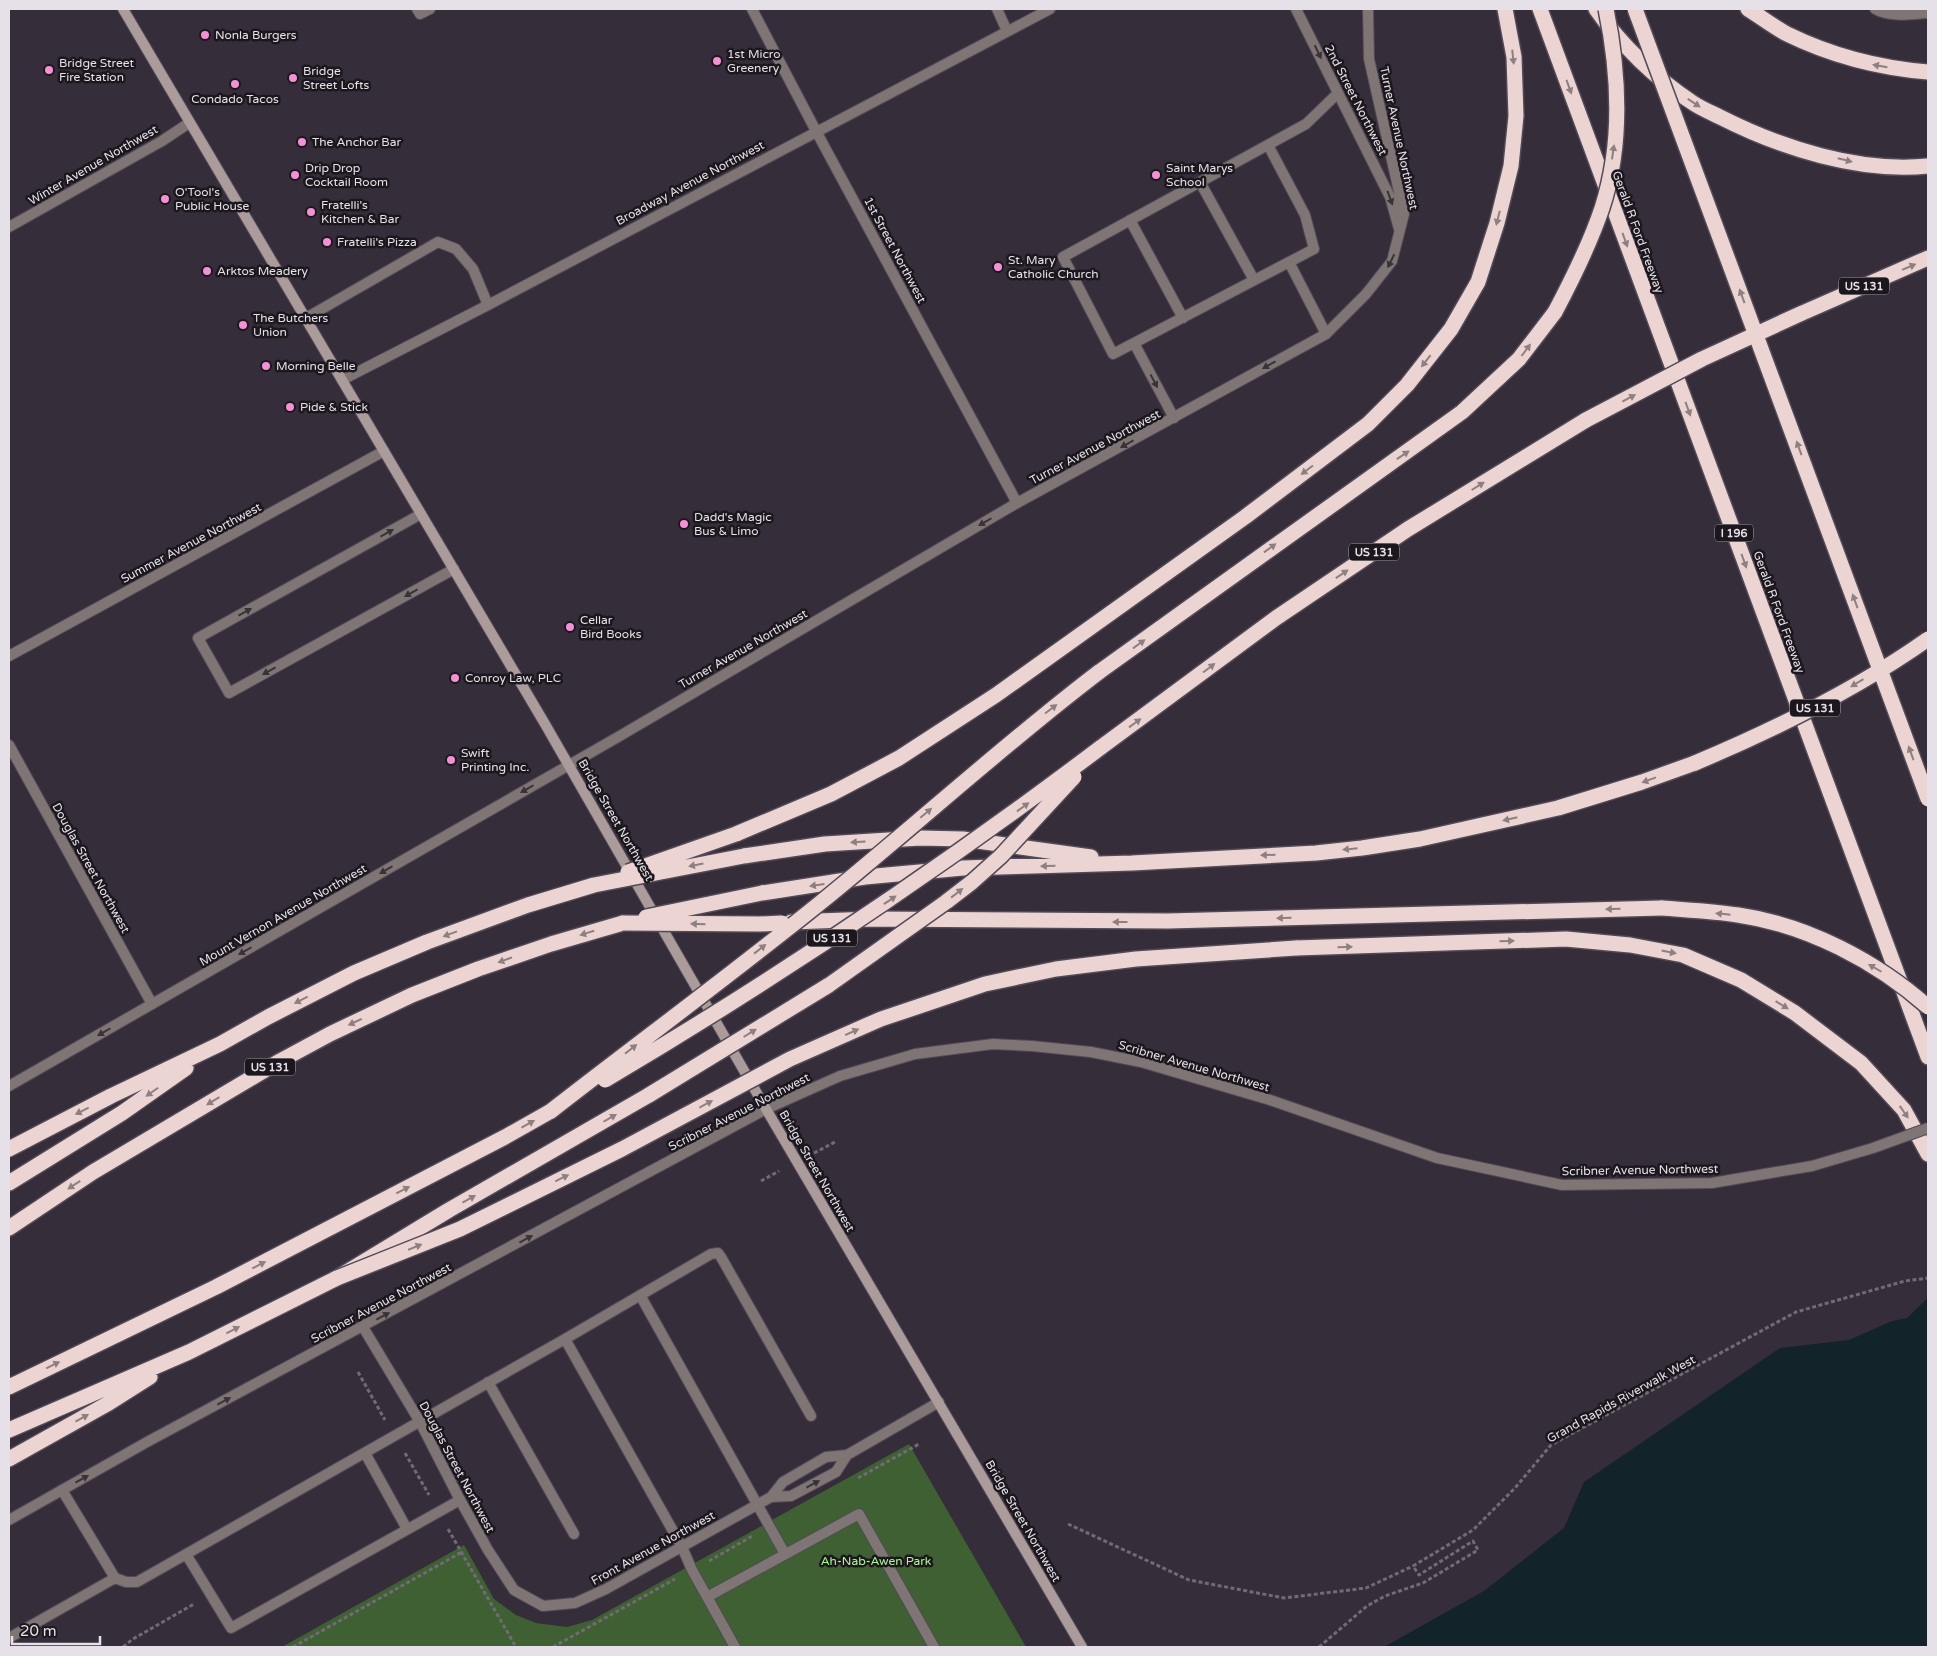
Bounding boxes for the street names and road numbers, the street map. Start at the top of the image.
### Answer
street label: 2nd Street Northwest [1322,42,1390,158]
street label: Turner Avenue Northwest [1377,65,1421,211]
street label: Winter Avenue Northwest [26,122,160,208]
street label: Broadway Avenue Northwest [614,138,767,228]
street label: Gerald R Ford Freeway [1609,169,1667,296]
street label: 1st Street Northwest [861,195,929,306]
road number: US 131 [1839,278,1889,294]
street label: Turner Avenue Northwest [1027,406,1163,487]
street label: Summer Avenue Northwest [118,500,264,586]
road number: I 196 [1715,524,1753,542]
road number: US 131 [1349,544,1399,560]
street label: Gerald R Ford Freeway [1750,549,1808,676]
street label: Turner Avenue Northwest [676,606,810,692]
road number: US 131 [1790,700,1840,716]
street label: Bridge Street Northwest [575,757,657,884]
street label: Douglas Street Northwest [49,800,133,936]
street label: Mount Vernon Avenue Northwest [197,861,369,969]
road number: US 131 [807,930,857,946]
street label: Scribner Avenue Northwest [1117,1038,1272,1094]
road number: US 131 [245,1058,295,1076]
street label: Scribner Avenue Northwest [666,1070,812,1154]
street label: Bridge Street Northwest [776,1108,858,1235]
street label: Scribner Avenue Northwest [1562,1162,1719,1178]
street label: Scribner Avenue Northwest [309,1260,454,1346]
street label: Grand Rapids Riverwalk West [1544,1352,1698,1446]
street label: Douglas Street Northwest [416,1399,498,1535]
street label: Bridge Street Northwest [982,1458,1064,1585]
street label: Front Avenue Northwest [589,1508,718,1588]

